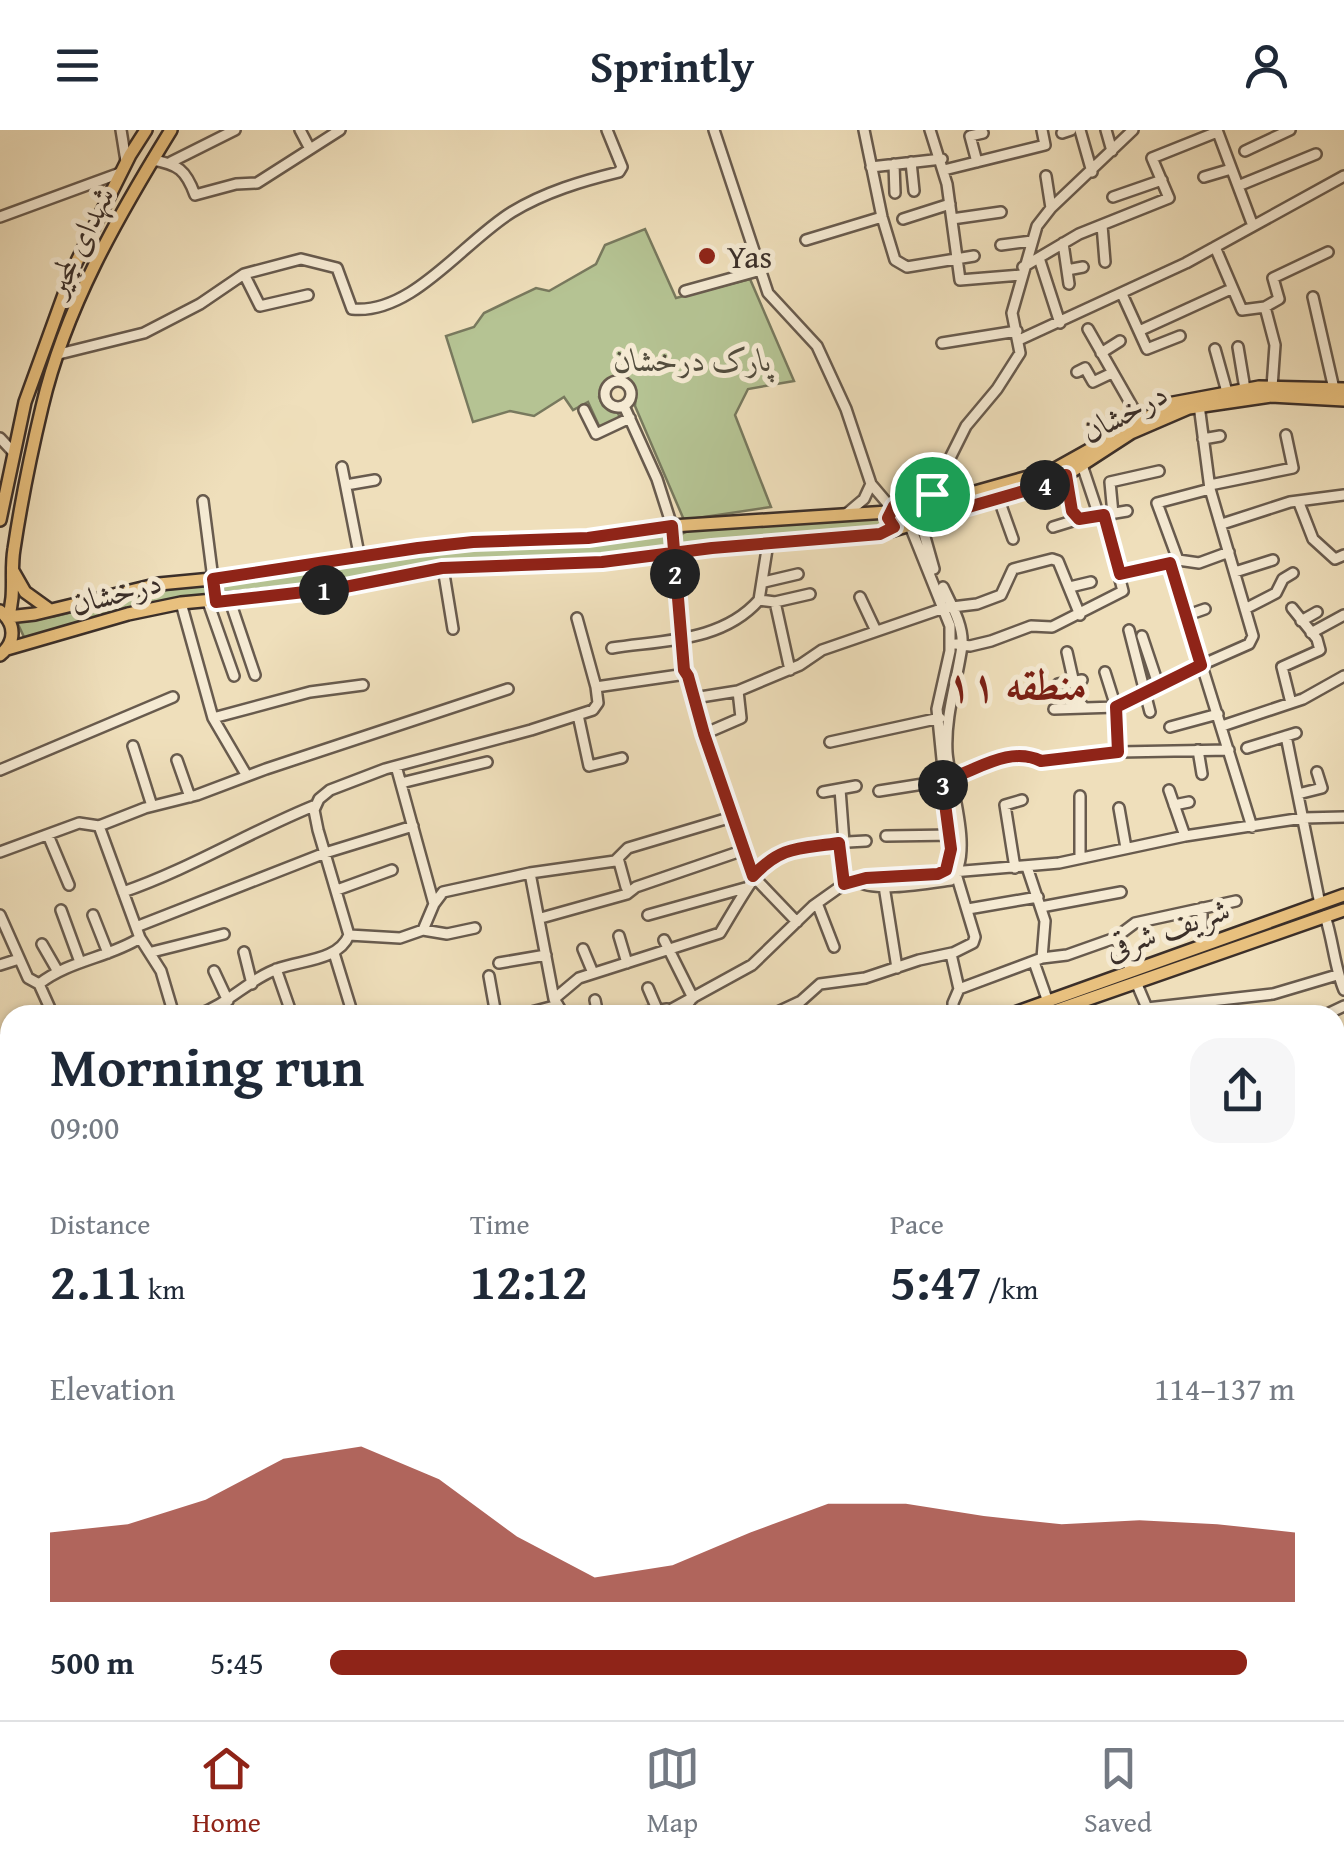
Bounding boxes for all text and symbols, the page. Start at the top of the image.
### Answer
text: Sprintly [590,33,754,98]
icon: menu [50,38,105,93]
icon: person [1239,38,1294,93]
street label: شهدای لمجیر [31,178,126,307]
place label: Yas [727,233,772,280]
marker: Yas [696,245,718,267]
park label: پارک درخشان [614,336,775,383]
street label: درخشان [1072,370,1176,454]
pin [890,452,975,537]
pin: 4 [1020,460,1070,510]
text: 4 [1038,464,1052,505]
icon: arrive [905,467,960,522]
pin: 2 [650,549,700,599]
text: 2 [668,553,682,594]
street label: درخشان [66,557,166,627]
pin: 1 [299,565,349,615]
text: 1 [317,569,331,610]
district label: منطقه ۱۱ [947,653,1087,714]
pin: 3 [918,760,968,810]
text: 3 [936,764,950,805]
street label: شریف شرقی [1098,885,1236,971]
text: Morning run [50,1026,364,1106]
button: share [1190,1038,1295,1143]
text: 09:00 [50,1104,119,1151]
text: Distance [50,1203,150,1244]
text: Time [470,1203,530,1244]
text: Pace [890,1203,944,1244]
text: 2.11 [50,1244,142,1317]
text: 12:12 [470,1244,588,1317]
text: 5:47 [890,1244,982,1317]
text: km [142,1268,185,1309]
text: /km [982,1268,1038,1309]
text: Elevation [50,1365,175,1412]
text: 114–137 m [1154,1365,1295,1412]
text: 500 m [50,1639,134,1686]
text: 5:45 [210,1639,264,1686]
tab: Home [192,1741,261,1842]
tab: Map [645,1741,700,1842]
tab: Saved [1084,1741,1152,1842]

